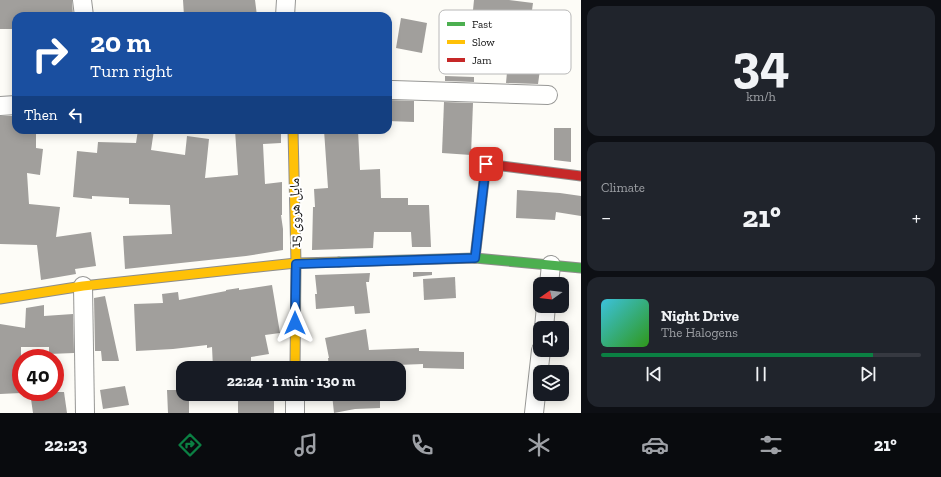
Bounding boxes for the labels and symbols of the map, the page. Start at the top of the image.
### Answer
legend [439,10,571,74]
text: Fast [472,18,493,31]
text: Slow [472,36,495,49]
text: Jam [472,54,492,67]
pin [469,147,503,181]
street label: مایل هروی 15 [286,178,304,248]
north arrow [533,277,569,313]
position arrow [274,302,316,344]
speed limit sign: 40 [12,349,64,401]

